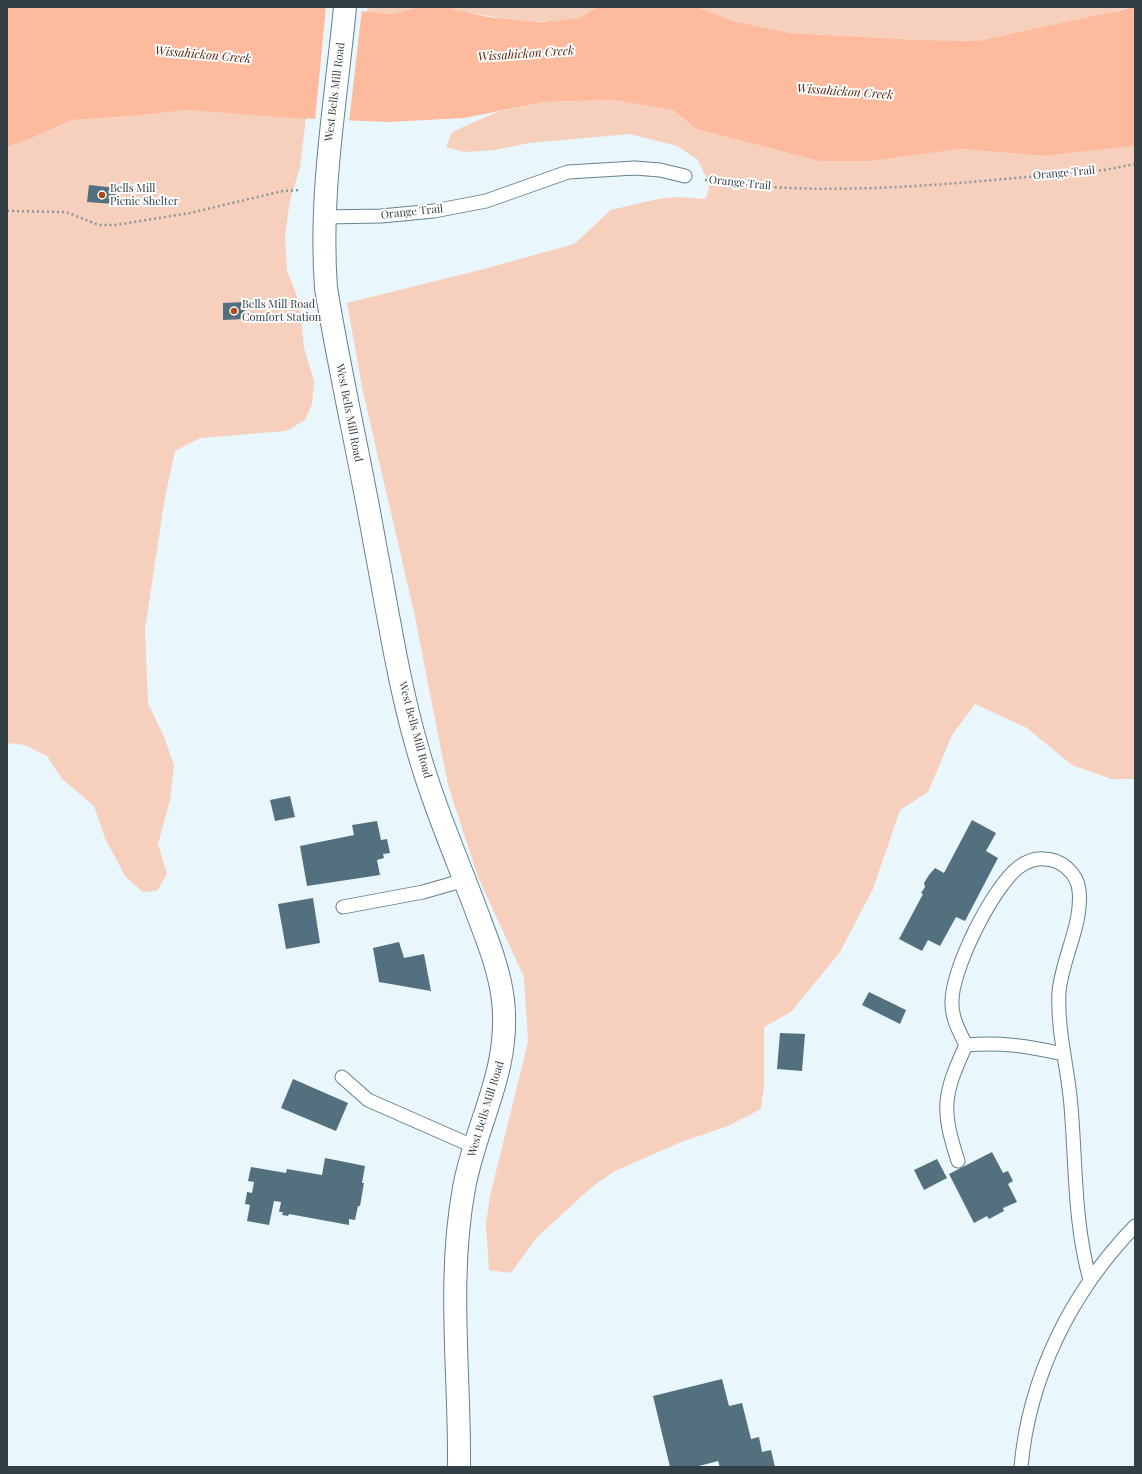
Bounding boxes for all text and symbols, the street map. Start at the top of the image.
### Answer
street label: West Bells Mill Road [322,42,348,142]
water label: Wissahickon Creek [477,43,575,65]
water label: Wissahickon Creek [154,44,252,66]
water label: Wissahickon Creek [796,81,894,103]
street label: Orange Trail [1032,164,1096,182]
street label: Orange Trail [708,173,772,193]
place label: Bells Mill Picnic Shelter [110,182,178,208]
marker: Bells Mill Picnic Shelter [97,190,107,200]
street label: Orange Trail [380,202,444,222]
place label: Bells Mill Road Comfort Station [242,298,321,324]
marker: Bells Mill Road Comfort Station [229,306,239,316]
street label: West Bells Mill Road [333,363,365,463]
street label: West Bells Mill Road [396,680,434,780]
street label: West Bells Mill Road [465,1059,507,1159]

